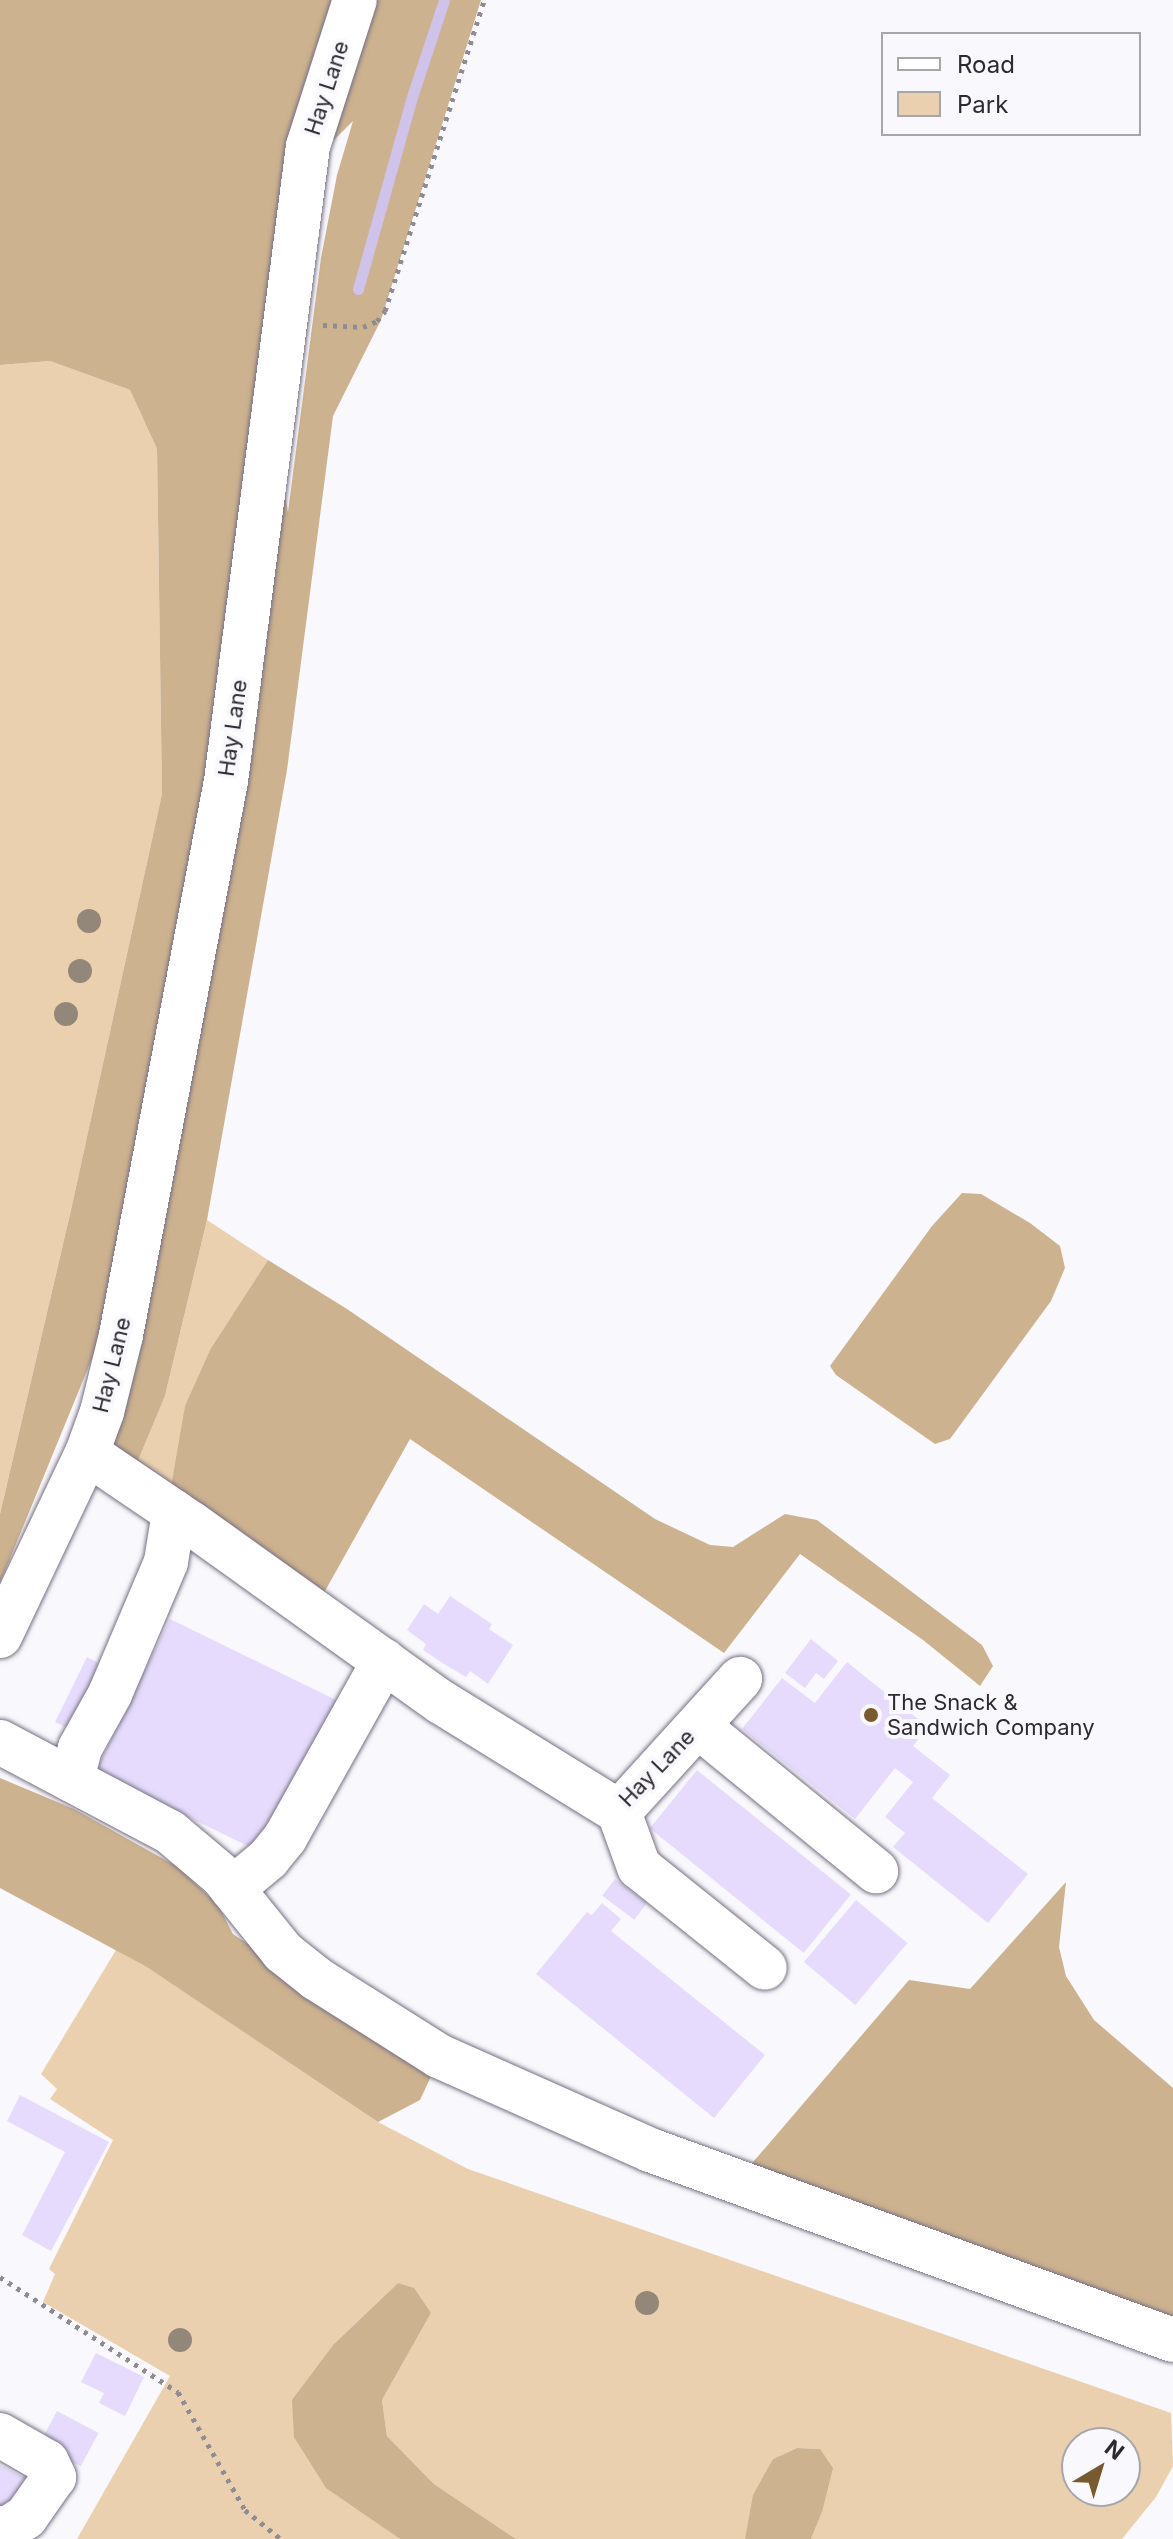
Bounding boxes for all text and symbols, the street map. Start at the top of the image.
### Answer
legend [881,32,1141,136]
street label: Hay Lane [299,38,355,138]
text: Road [957,50,1015,79]
text: Park [957,90,1008,119]
street label: Hay Lane [213,678,253,778]
street label: Hay Lane [87,1314,137,1416]
place label: The Snack & Sandwich Company [887,1689,1095,1740]
marker: The Snack & Sandwich Company [862,1706,880,1724]
street label: Hay Lane [614,1724,700,1812]
north arrow [1061,2427,1141,2507]
text: N [1100,2434,1129,2465]

